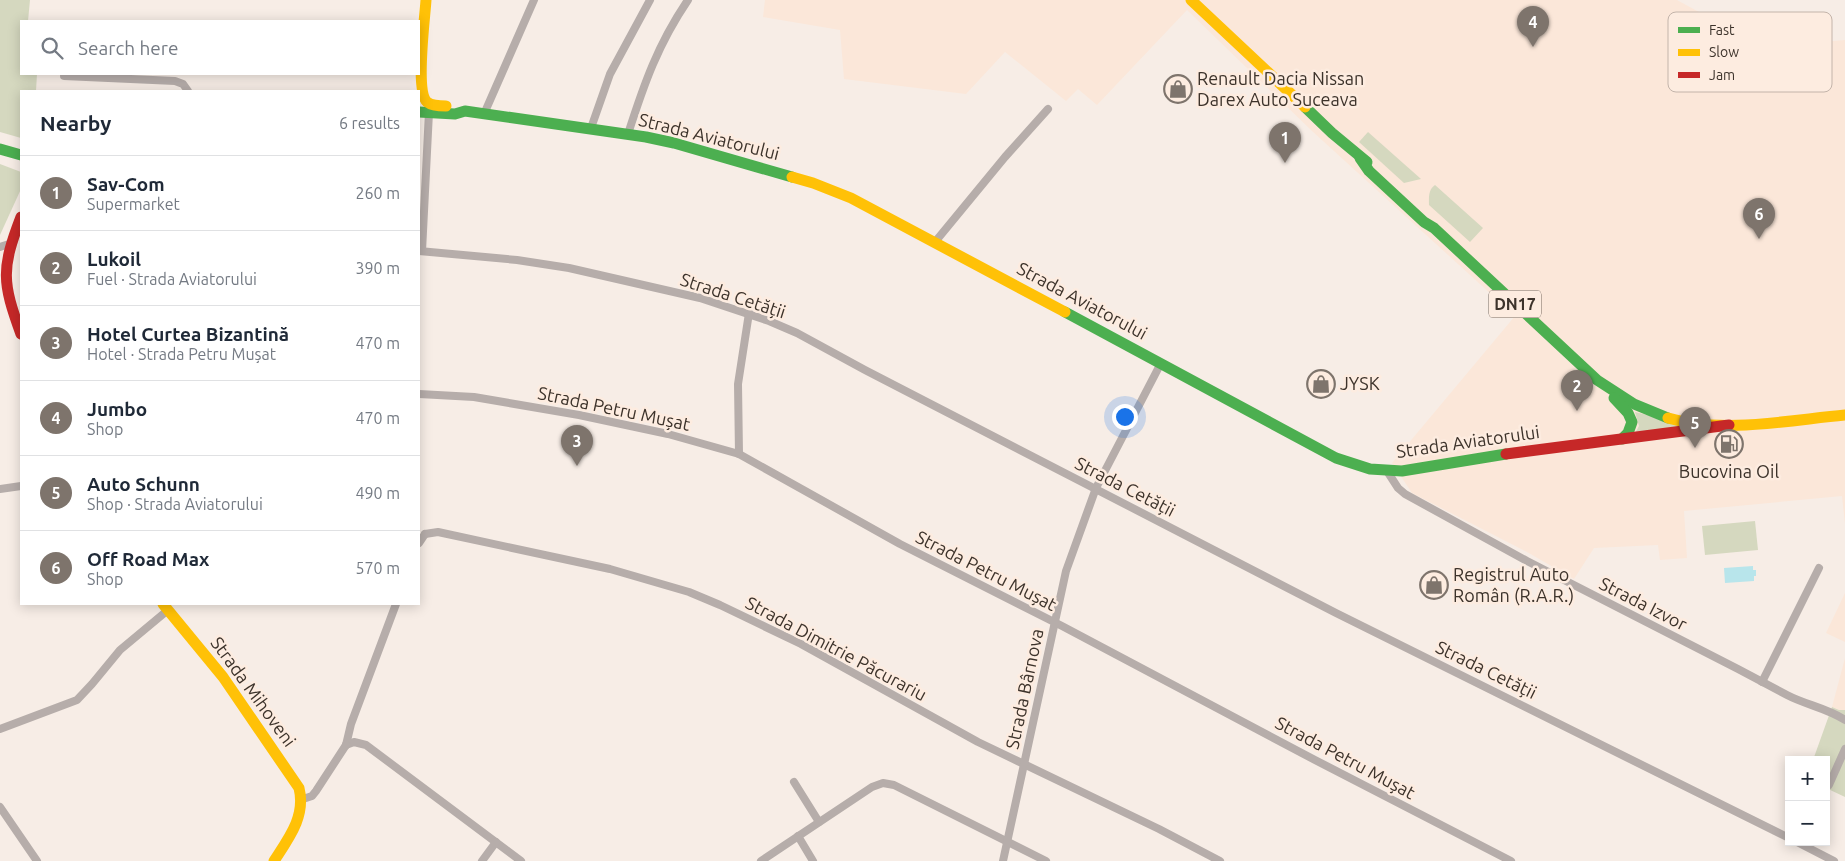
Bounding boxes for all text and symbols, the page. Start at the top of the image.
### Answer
pin: 4 [1517,6,1549,47]
legend [1668,12,1832,92]
search box [20,20,420,75]
text: Fast [1709,22,1735,38]
icon: search [38,34,66,62]
text: Search here [78,37,178,59]
text: Slow [1709,44,1739,60]
text: Jam [1709,67,1735,83]
place label: Renault Dacia Nissan Darex Auto Suceava [1197,68,1364,109]
shop icon: Renault Dacia Nissan Darex Auto Suceava [1163,74,1193,104]
street label: Strada Aviatorului [637,109,782,163]
text: Nearby [40,111,111,135]
text: 6 results [339,114,400,132]
pin: 1 [1269,122,1301,163]
text: Sav-Com [87,173,165,195]
text: 1 [51,184,61,202]
text: 260 m [355,184,400,202]
text: Supermarket [87,195,180,213]
pin: 6 [1743,198,1775,239]
text: Lukoil [87,248,141,270]
street label: Strada Aviatorului [1014,257,1151,343]
text: 2 [51,259,61,277]
text: 390 m [355,259,400,277]
street label: Strada Cetății [678,269,788,321]
text: Fuel · Strada Aviatorului [87,270,257,288]
road number: DN17 [1489,290,1541,318]
text: Hotel Curtea Bizantină [87,323,289,345]
text: 3 [51,334,61,352]
text: 470 m [355,334,400,352]
text: Hotel · Strada Petru Mușat [87,345,276,363]
shop icon: JYSK [1306,369,1336,399]
pin: 2 [1561,370,1593,411]
place label: JYSK [1340,373,1380,393]
street label: Strada Petru Mușat [536,382,692,434]
text: Jumbo [87,398,147,420]
your location [1112,404,1138,430]
pin: 5 [1679,407,1711,448]
text: 4 [51,409,61,427]
text: 470 m [355,409,400,427]
text: Shop [87,420,123,438]
street label: Strada Aviatorului [1395,421,1541,461]
pin: 3 [561,425,593,466]
fuel station icon: Bucovina Oil [1714,429,1744,459]
street label: Strada Cetății [1072,452,1179,520]
place label: Bucovina Oil [1679,461,1779,481]
text: Auto Schunn [87,473,200,495]
text: 5 [51,484,61,502]
text: 490 m [355,484,400,502]
text: Shop · Strada Aviatorului [87,495,263,513]
street label: Strada Petru Mușat [913,526,1060,614]
text: Off Road Max [87,548,209,570]
text: 6 [51,559,61,577]
text: 570 m [355,559,400,577]
place label: Registrul Auto Român (R.A.R.) [1453,564,1574,606]
text: Shop [87,570,123,588]
shop icon: Registrul Auto Român (R.A.R.) [1419,570,1449,600]
street label: Strada Izvor [1596,573,1691,634]
street label: Strada Dimitrie Păcurariu [743,592,930,704]
street label: Strada Bârnova [1001,627,1047,751]
street label: Strada Mihoveni [207,633,300,750]
street label: Strada Cetății [1433,636,1540,702]
street label: Strada Petru Mușat [1272,712,1419,802]
map controls [1785,756,1830,846]
button: + [1785,756,1830,801]
button: − [1785,801,1830,846]

